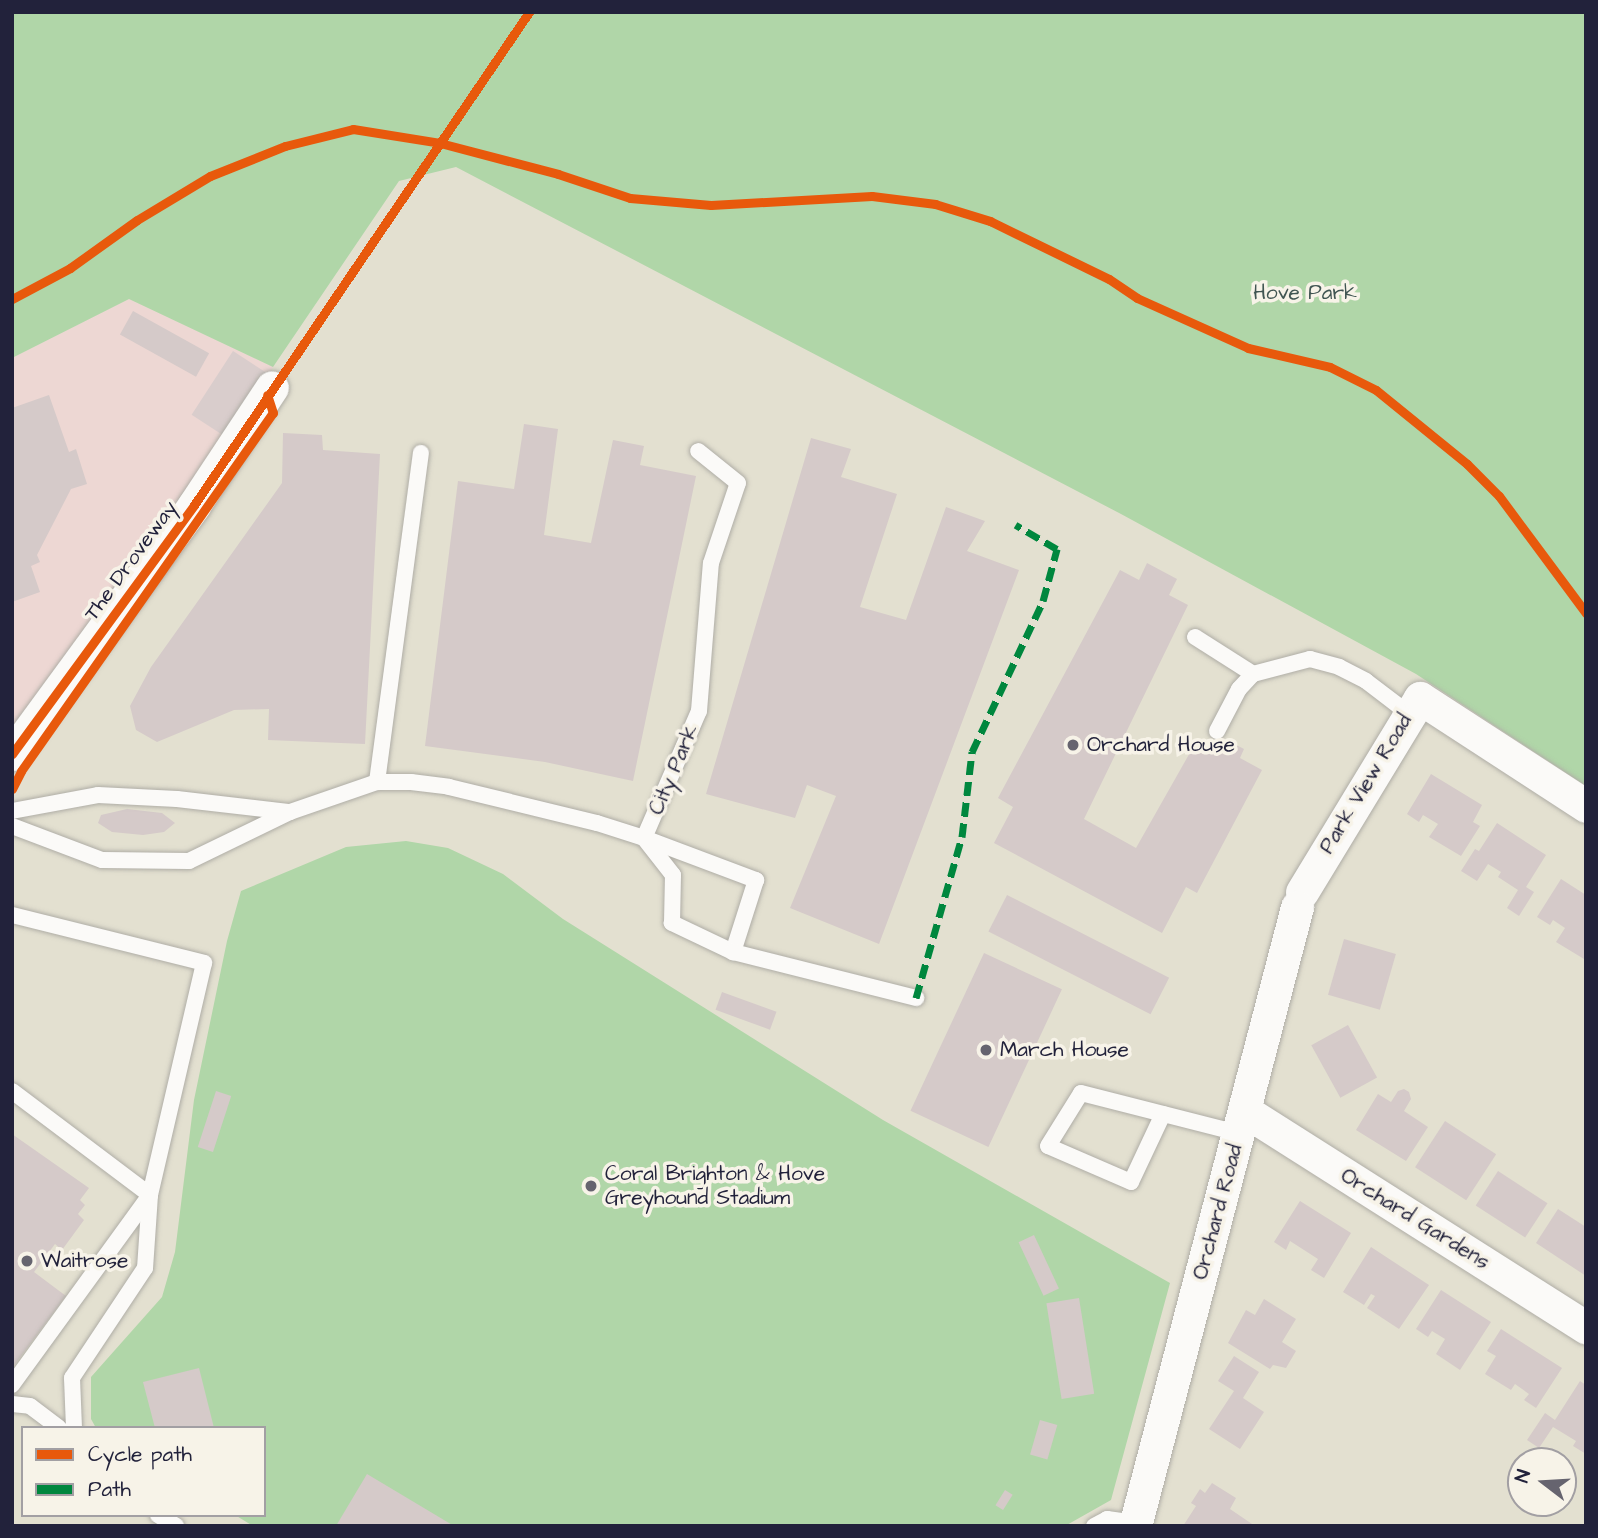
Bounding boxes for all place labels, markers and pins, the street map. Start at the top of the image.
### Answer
place label: Orchard House [1087,732,1235,758]
marker: Orchard House [1065,737,1081,753]
place label: March House [1000,1037,1129,1063]
marker: March House [978,1042,994,1058]
place label: Coral Brighton & Hove Greyhound Stadium [605,1161,825,1211]
marker: Coral Brighton & Hove Greyhound Stadium [583,1178,599,1194]
place label: Waitrose [41,1248,128,1274]
marker: Waitrose [19,1253,35,1269]

